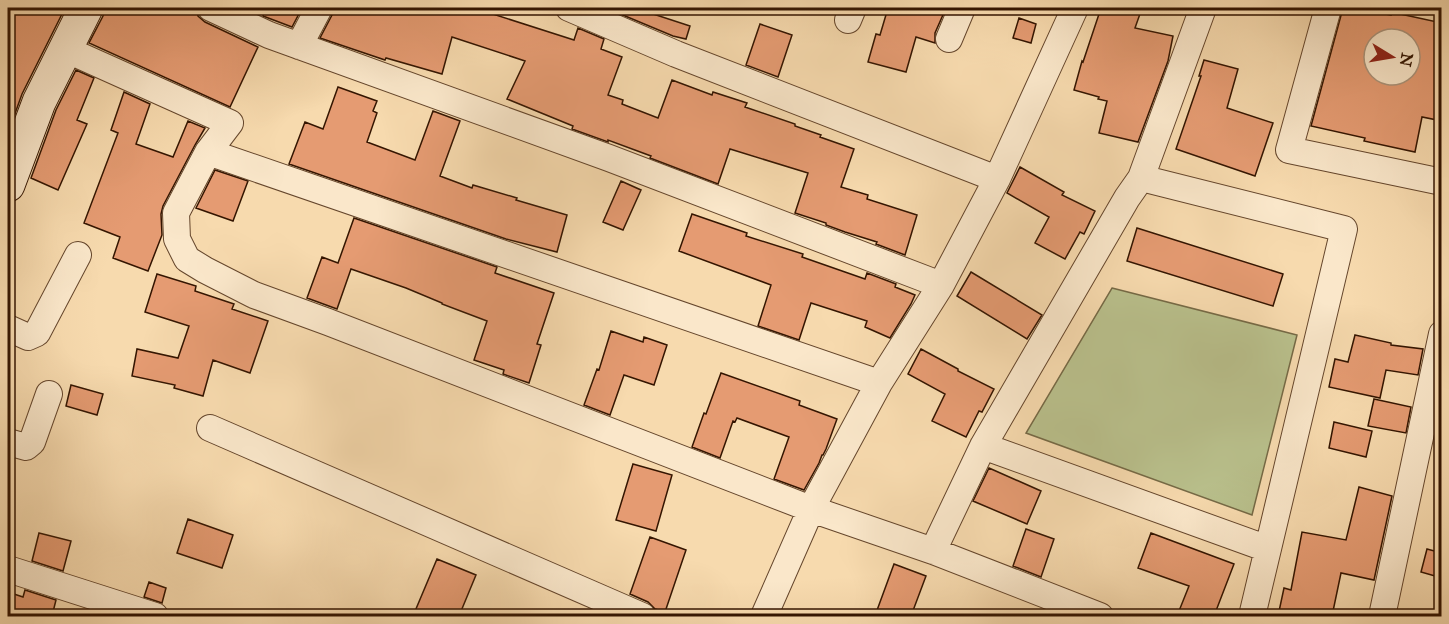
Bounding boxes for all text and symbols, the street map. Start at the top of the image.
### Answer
north arrow [1362,27,1422,87]
text: N [1396,51,1417,69]

